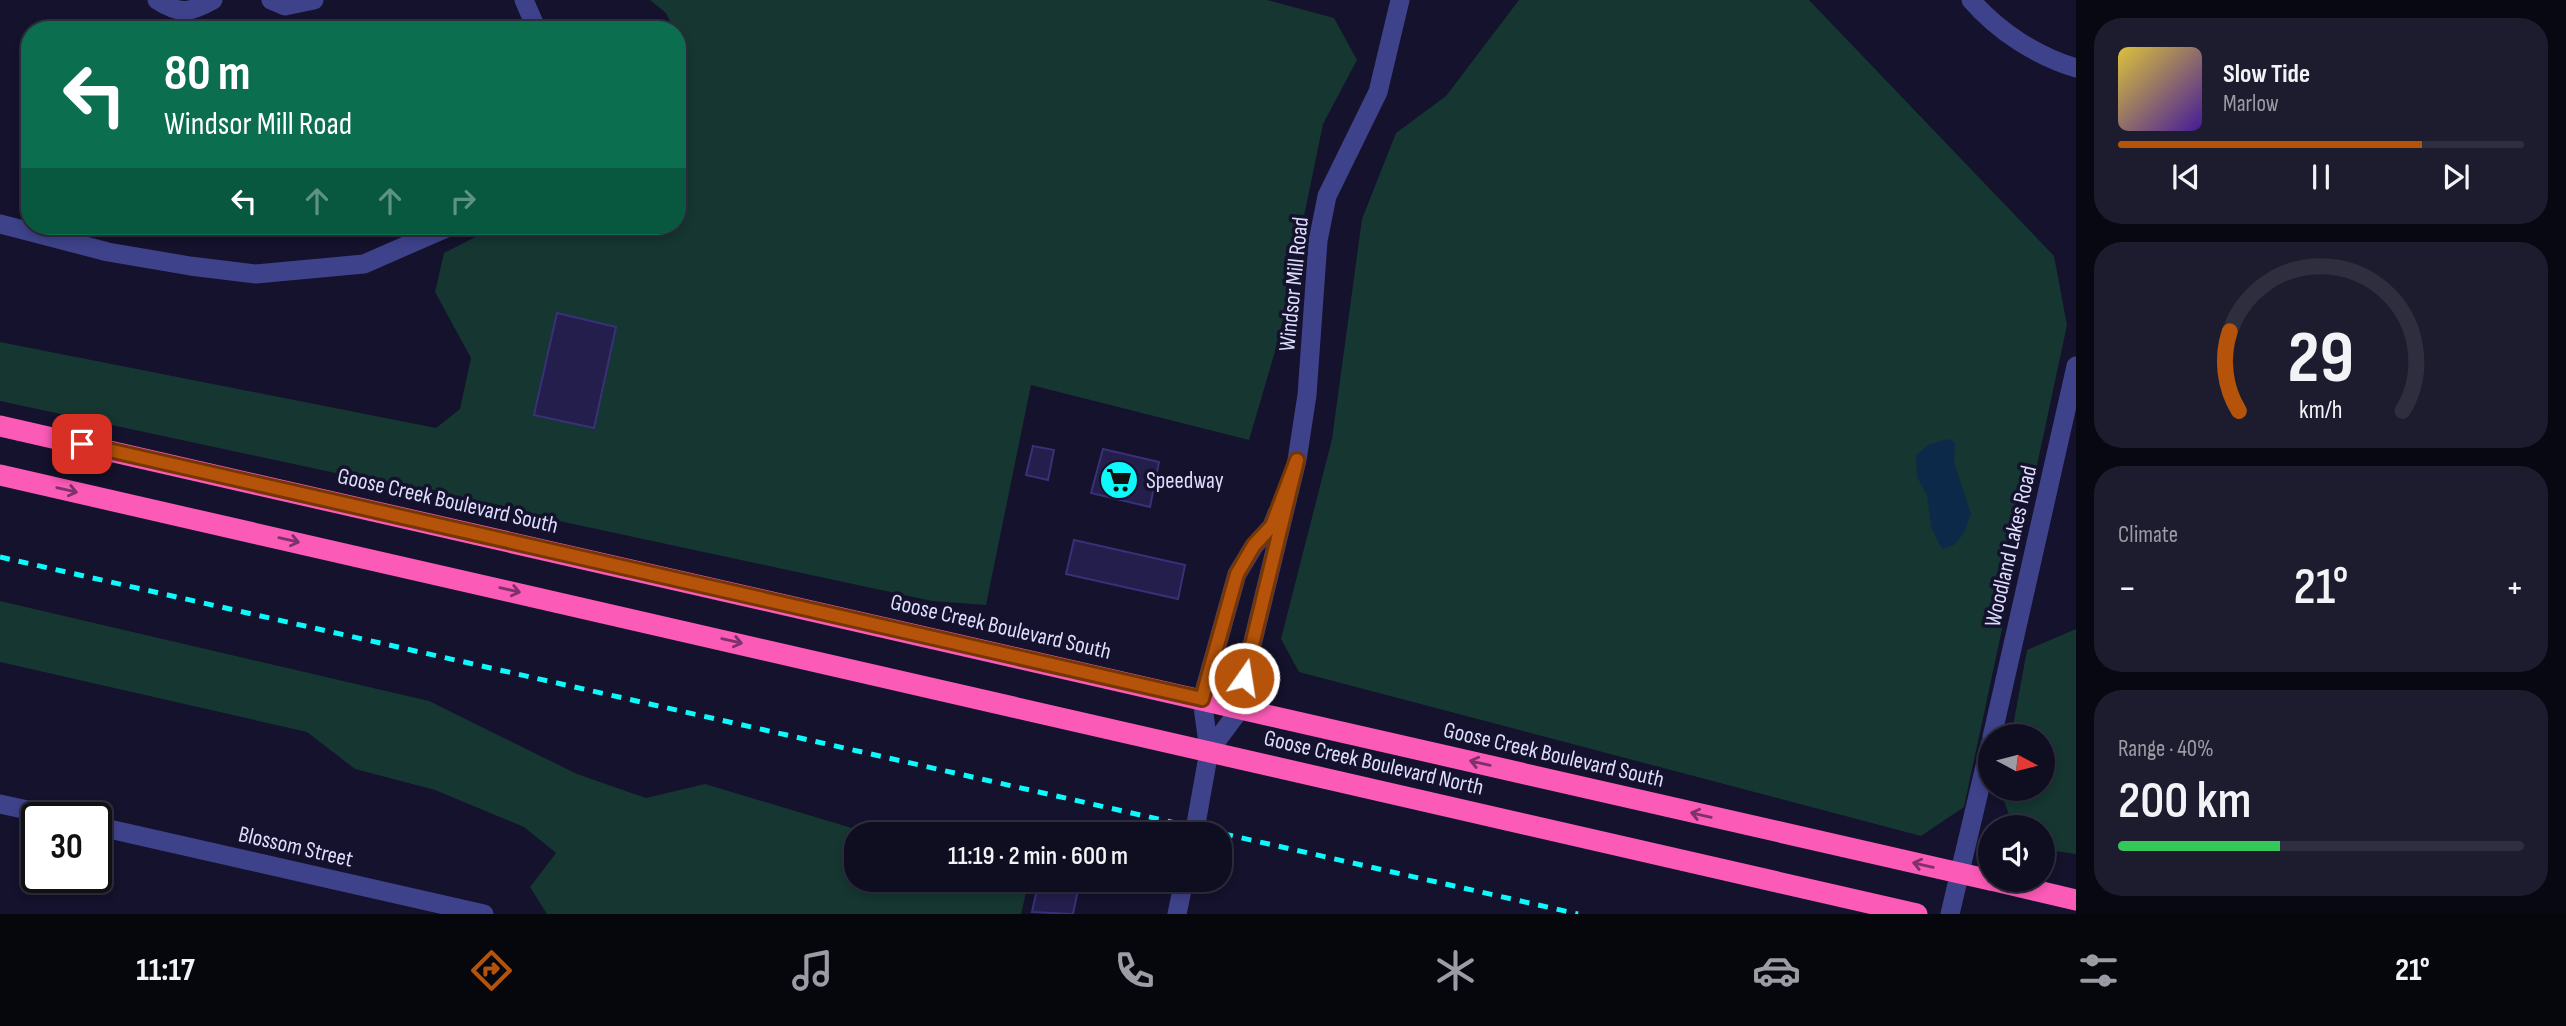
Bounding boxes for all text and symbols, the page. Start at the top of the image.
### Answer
text: 80 m [164,45,251,104]
icon: left [49,49,140,140]
text: Slow Tide [2223,59,2310,90]
text: Marlow [2223,90,2279,118]
text: Windsor Mill Road [164,105,352,144]
icon: previous [2167,158,2205,196]
icon: pause [2302,158,2340,196]
icon: next [2437,158,2475,196]
icon: left [225,182,263,220]
icon: ahead [298,182,336,220]
icon: ahead [371,182,409,220]
icon: right [444,182,482,220]
street label: Windsor Mill Road [1273,215,1315,353]
text: 29 [2288,315,2354,403]
text: km/h [2299,395,2343,426]
pin [52,414,112,474]
icon: arrive [63,425,101,463]
supermarket icon: Speedway [1098,459,1140,501]
street label: Goose Creek Boulevard South [335,462,561,540]
street label: Woodland Lakes Road [1979,463,2043,630]
place label: Speedway [1146,467,1224,495]
one-way arrow [55,484,78,497]
text: Climate [2118,521,2178,549]
one-way arrow [277,533,300,547]
text: 21° [2294,556,2348,619]
text: − [2118,566,2137,611]
text: + [2505,566,2524,611]
one-way arrow [498,584,521,598]
street label: Goose Creek Boulevard South [888,588,1114,666]
one-way arrow [720,635,743,648]
position arrow [1207,641,1281,715]
street label: Goose Creek Boulevard South [1441,716,1667,794]
street label: Goose Creek Boulevard North [1261,724,1486,802]
north arrow [1978,724,2054,802]
map controls [1978,724,2055,892]
text: Range · 40% [2118,735,2214,763]
one-way arrow [1469,756,1492,770]
text: 200 km [2118,770,2252,833]
speed limit sign: 30 [21,802,112,893]
one-way arrow [1690,807,1713,821]
button: sound [1978,815,2055,892]
street label: Blossom Street [236,820,356,874]
text: 11:19 · 2 min · 600 m [948,841,1128,872]
one-way arrow [1912,858,1935,871]
icon: directions [467,946,516,995]
icon: music [788,946,837,995]
icon: phone [1110,946,1159,995]
icon: climate [1431,946,1480,995]
icon: car [1752,946,1801,995]
icon: filters [2074,946,2123,995]
text: 11:17 [136,951,195,990]
text: 21° [2395,951,2430,990]

